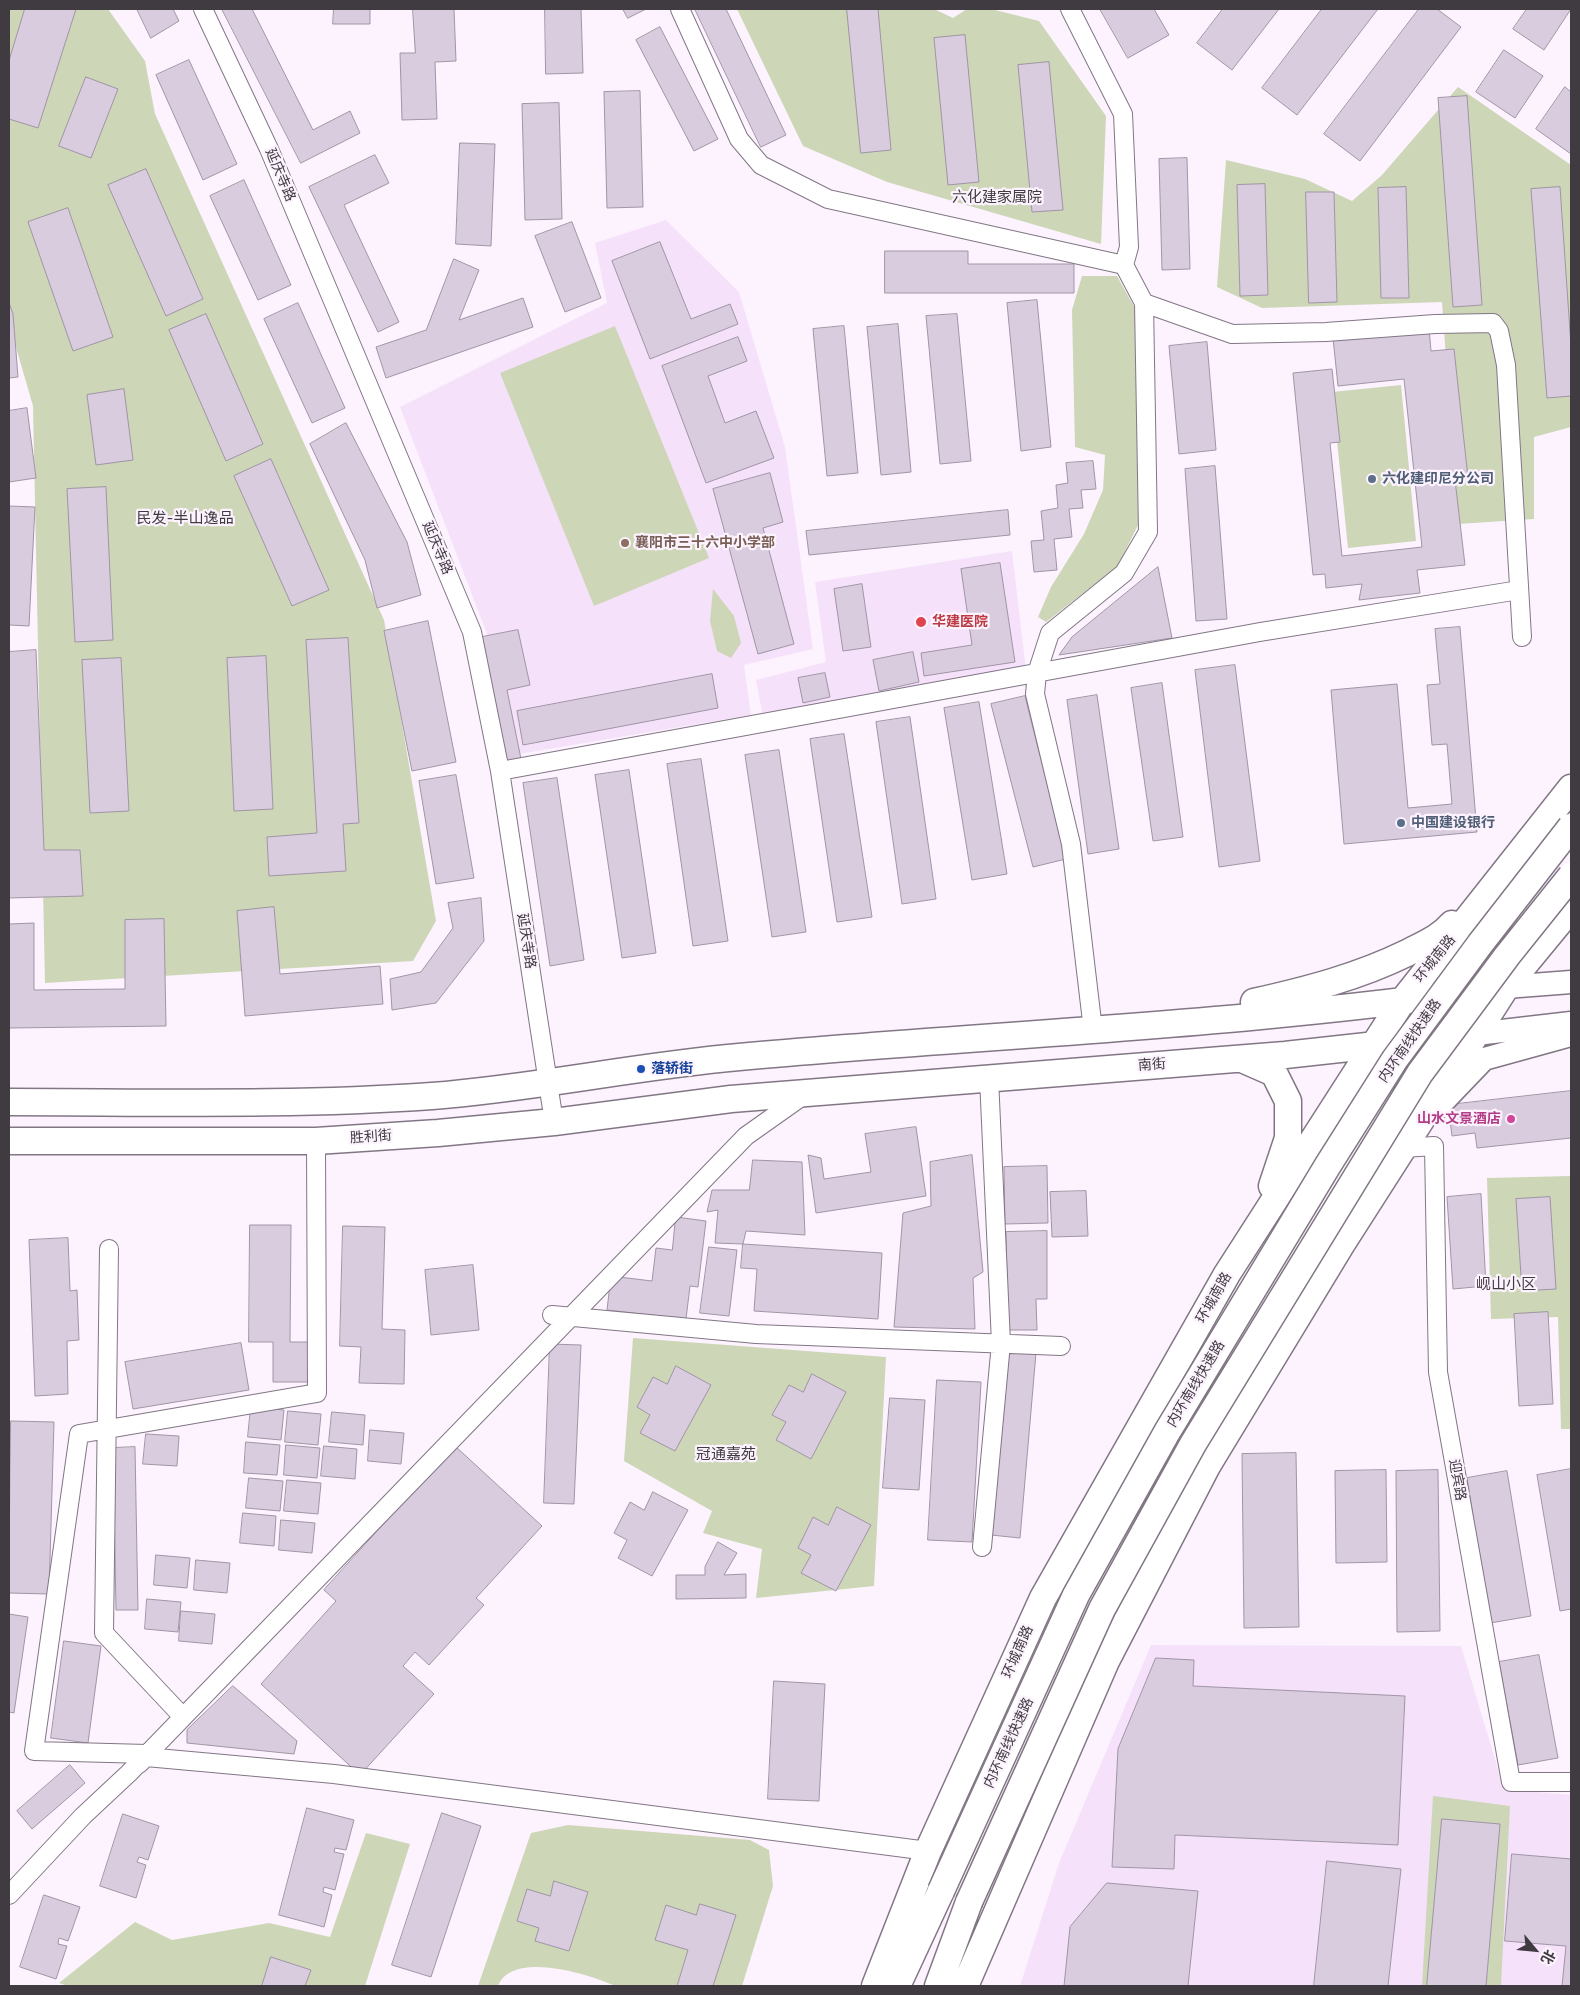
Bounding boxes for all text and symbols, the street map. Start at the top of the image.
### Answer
street label: 延庆寺路 [261,146,299,204]
district label: 六化建家属院 [952,189,1042,207]
place label: 六化建印尼分公司 [1382,471,1494,487]
marker: 六化建印尼分公司 [1366,473,1378,485]
district label: 民发-半山逸品 [137,510,233,528]
street label: 延庆寺路 [418,519,456,577]
place label: 襄阳市三十六中小学部 [635,535,775,551]
marker: 襄阳市三十六中小学部 [619,537,631,549]
place label: 华建医院 [932,614,988,630]
marker: 华建医院 [914,615,928,629]
place label: 中国建设银行 [1411,815,1495,831]
marker: 中国建设银行 [1395,817,1407,829]
street label: 延庆寺路 [513,912,539,970]
street label: 环城南路 [1411,932,1459,986]
street label: 内环南线快速路 [1375,996,1445,1086]
street label: 南街 [1137,1056,1167,1074]
place label: 落轿街 [651,1061,693,1077]
marker: 落轿街 [635,1063,647,1075]
place label: 山水文景酒店 [1417,1111,1501,1127]
marker: 山水文景酒店 [1505,1113,1517,1125]
street label: 胜利街 [349,1127,393,1147]
street label: 环城南路 [1193,1270,1235,1326]
district label: 岘山小区 [1476,1276,1536,1294]
street label: 内环南线快速路 [1164,1338,1228,1430]
district label: 冠通嘉苑 [696,1446,756,1464]
street label: 迎宾路 [1445,1458,1469,1502]
street label: 环城南路 [999,1623,1037,1681]
street label: 内环南线快速路 [981,1695,1037,1791]
north arrow [1510,1925,1560,1975]
text: 北 [1537,1947,1559,1967]

